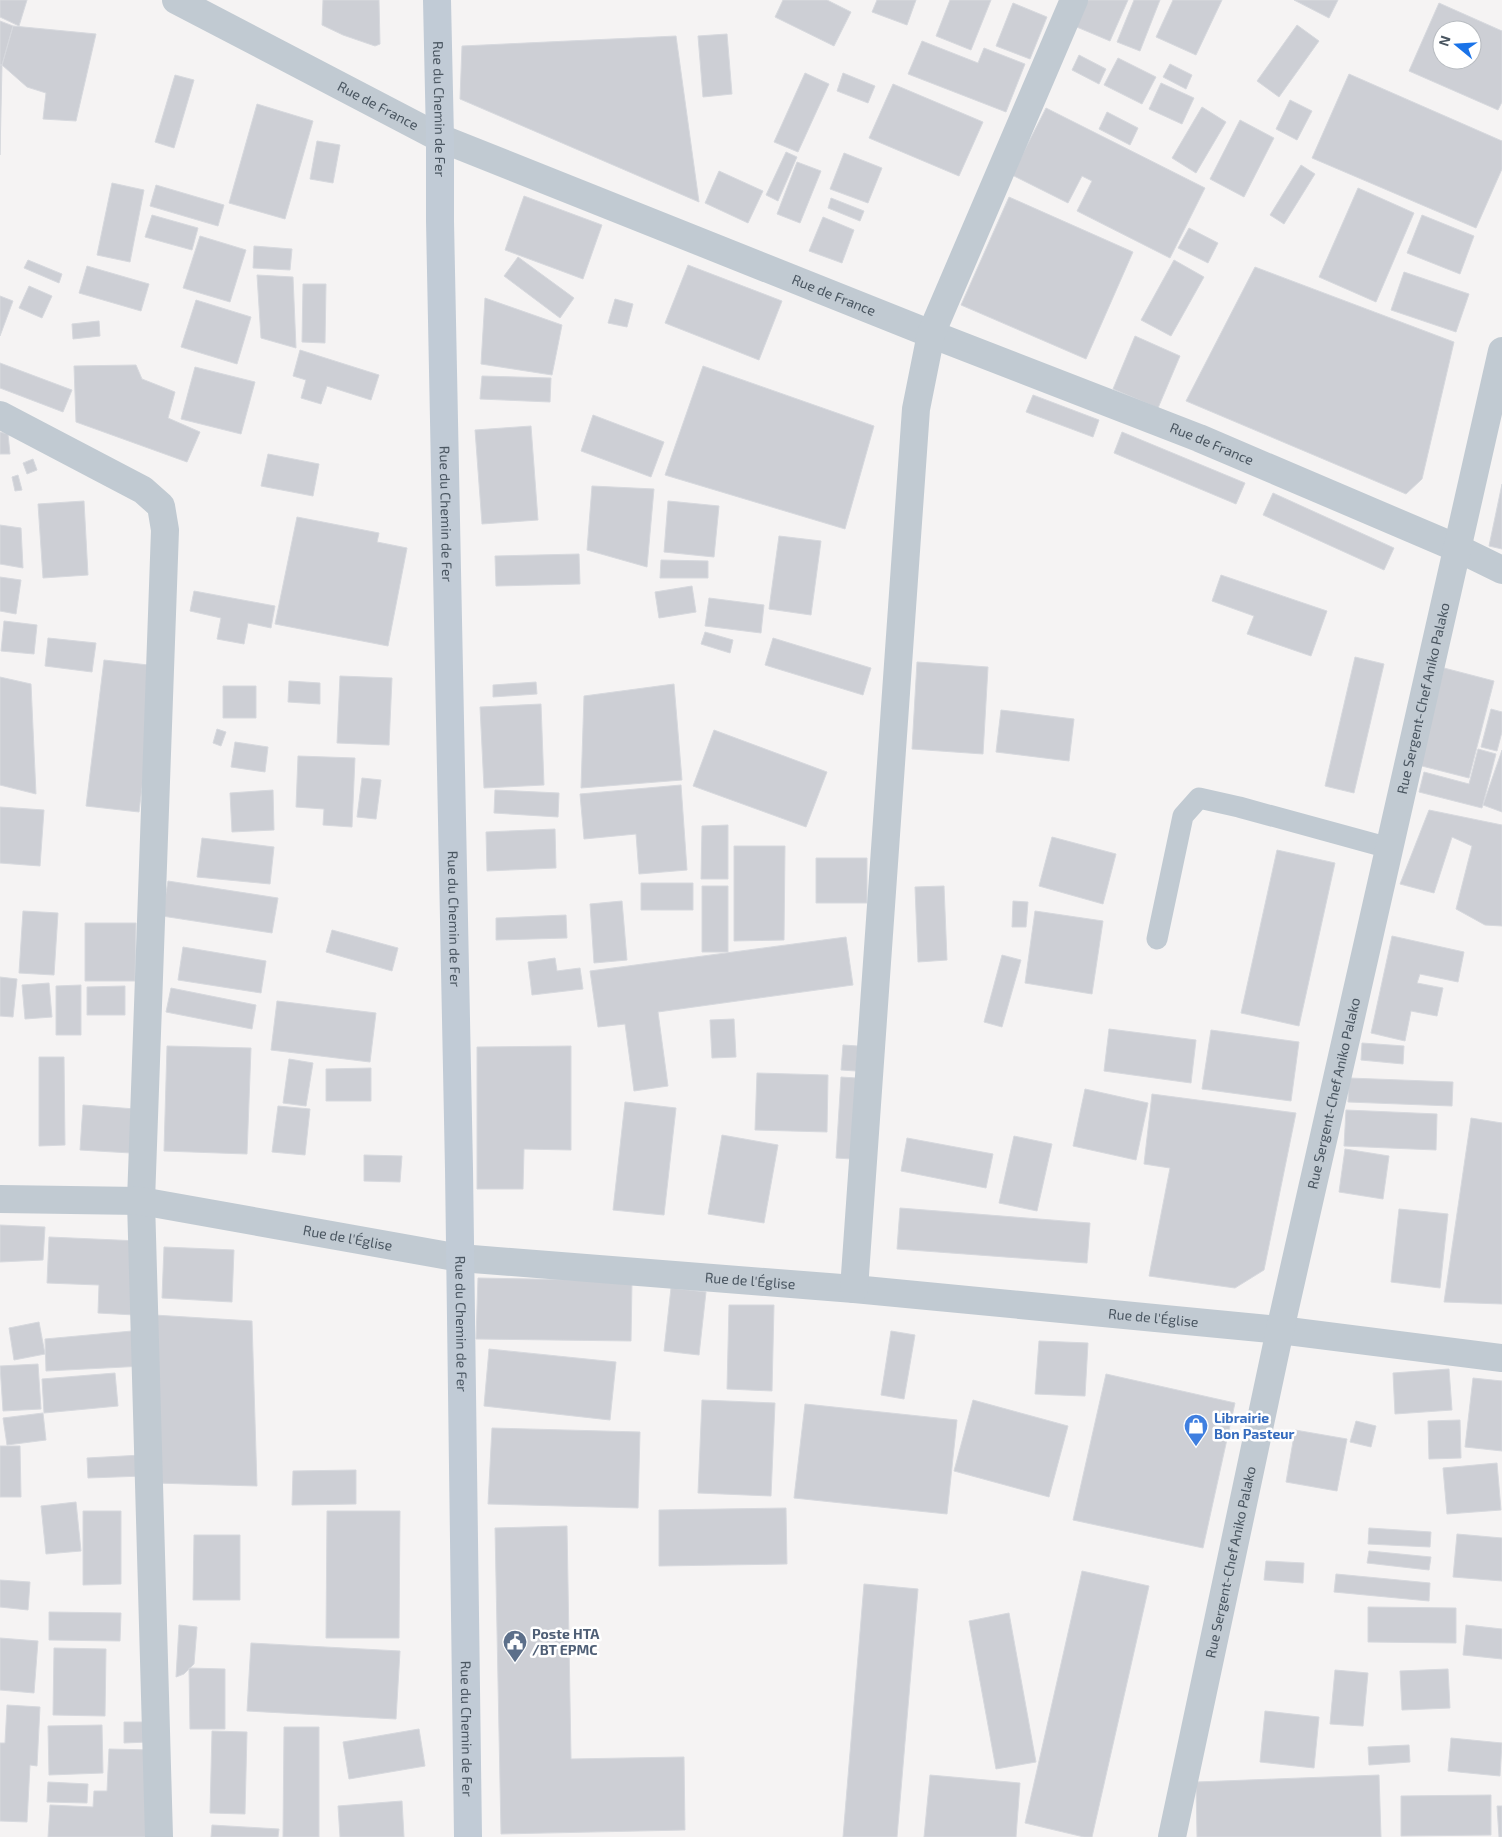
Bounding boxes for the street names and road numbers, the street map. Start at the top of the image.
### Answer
street label: Rue du Chemin de Fer [430,41,449,177]
street label: Rue de France [335,77,422,133]
street label: Rue de France [790,270,879,319]
street label: Rue de France [1168,419,1256,468]
street label: Rue du Chemin de Fer [437,446,456,583]
street label: Rue Sergent-Chef Aniko Palako [1393,601,1453,796]
street label: Rue du Chemin de Fer [445,851,464,987]
street label: Rue Sergent-Chef Aniko Palako [1303,996,1363,1191]
street label: Rue de l'Église [302,1221,394,1254]
street label: Rue du Chemin de Fer [452,1256,471,1392]
street label: Rue de l'Église [704,1268,796,1292]
street label: Rue de l'Église [1107,1305,1199,1330]
street label: Rue Sergent-Chef Aniko Palako [1201,1465,1259,1660]
street label: Rue du Chemin de Fer [458,1660,476,1797]

